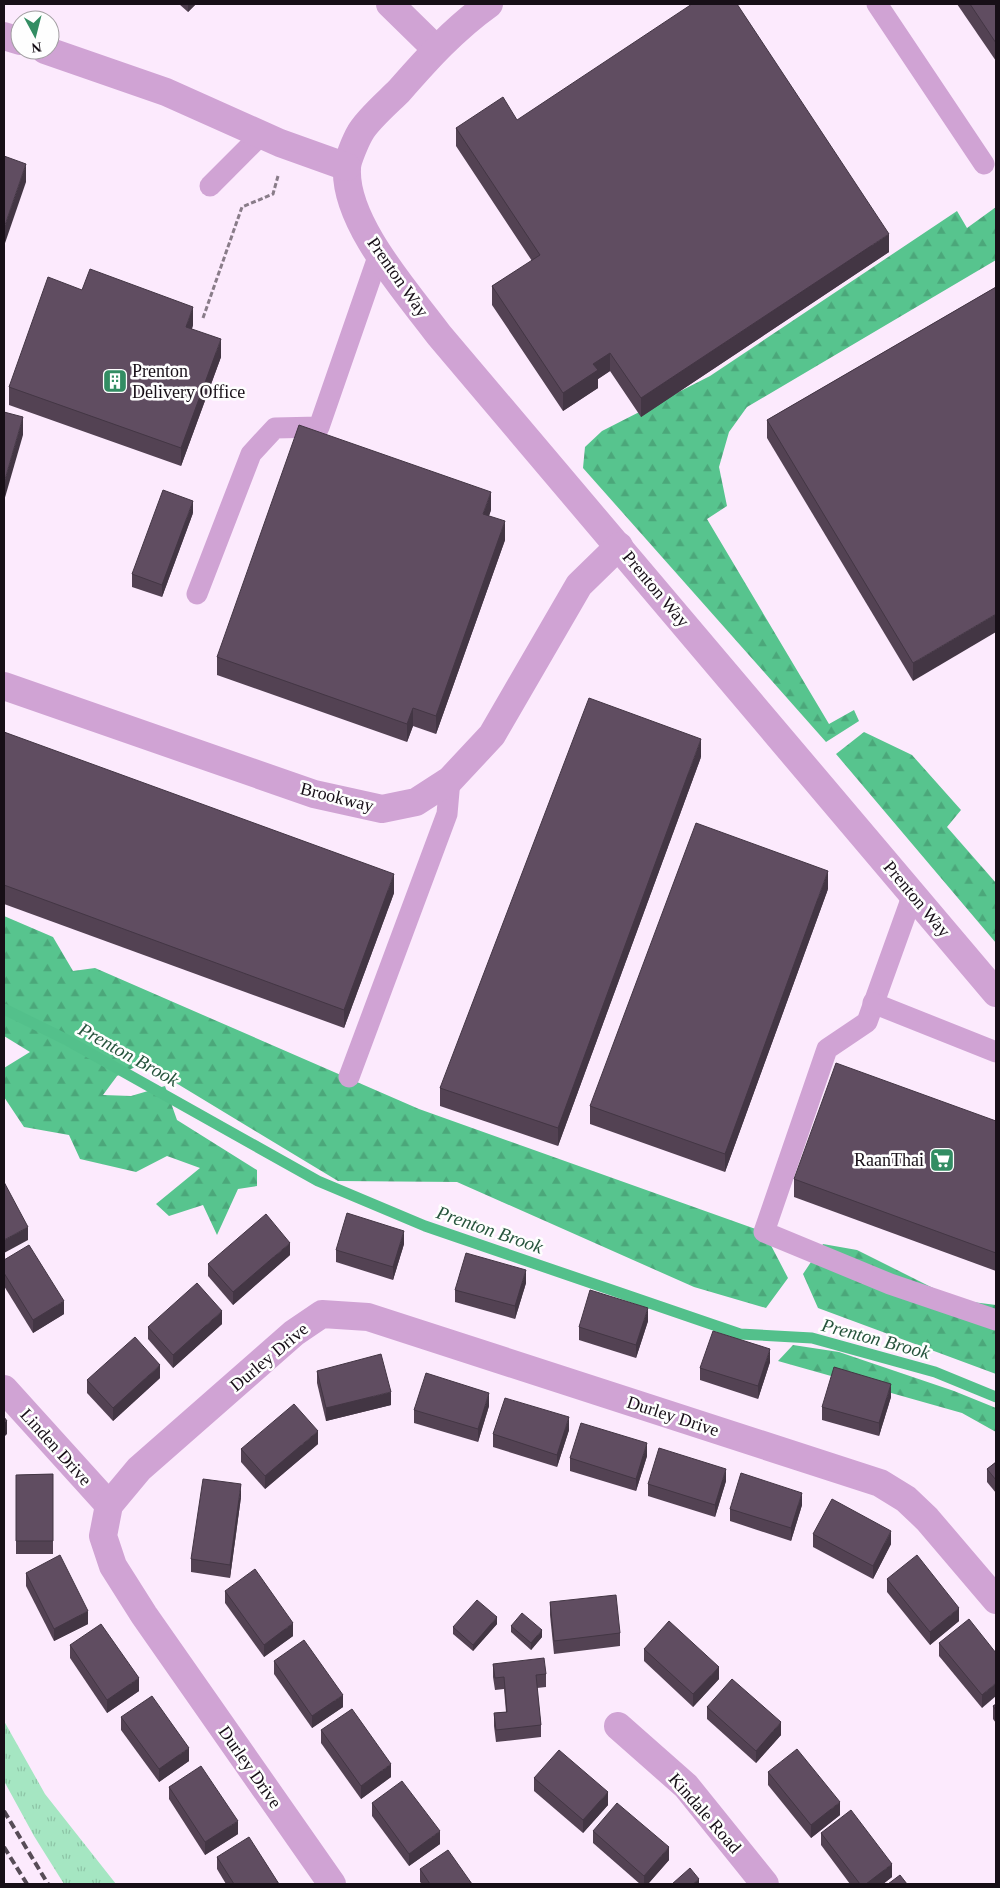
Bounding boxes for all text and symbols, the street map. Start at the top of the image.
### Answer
north arrow [10,10,60,60]
text: N [31,39,42,55]
street label: Prenton Way [363,233,433,321]
place label: Prenton Delivery Office [132,361,245,402]
building icon: Prenton Delivery Office [102,368,128,394]
street label: Prenton Way [619,547,693,631]
street label: Brookway [298,778,376,816]
street label: Prenton Way [880,857,954,941]
water label: Prenton Brook [74,1018,183,1091]
supermarket icon: RaanThai [929,1147,955,1173]
place label: RaanThai [854,1150,924,1170]
water label: Prenton Brook [433,1201,546,1258]
water label: Prenton Brook [819,1314,933,1363]
street label: Durley Drive [226,1319,312,1395]
street label: Durley Drive [625,1392,721,1440]
street label: Linden Drive [16,1404,96,1490]
street label: Durley Drive [214,1722,286,1812]
street label: Kindale Road [665,1769,745,1857]

